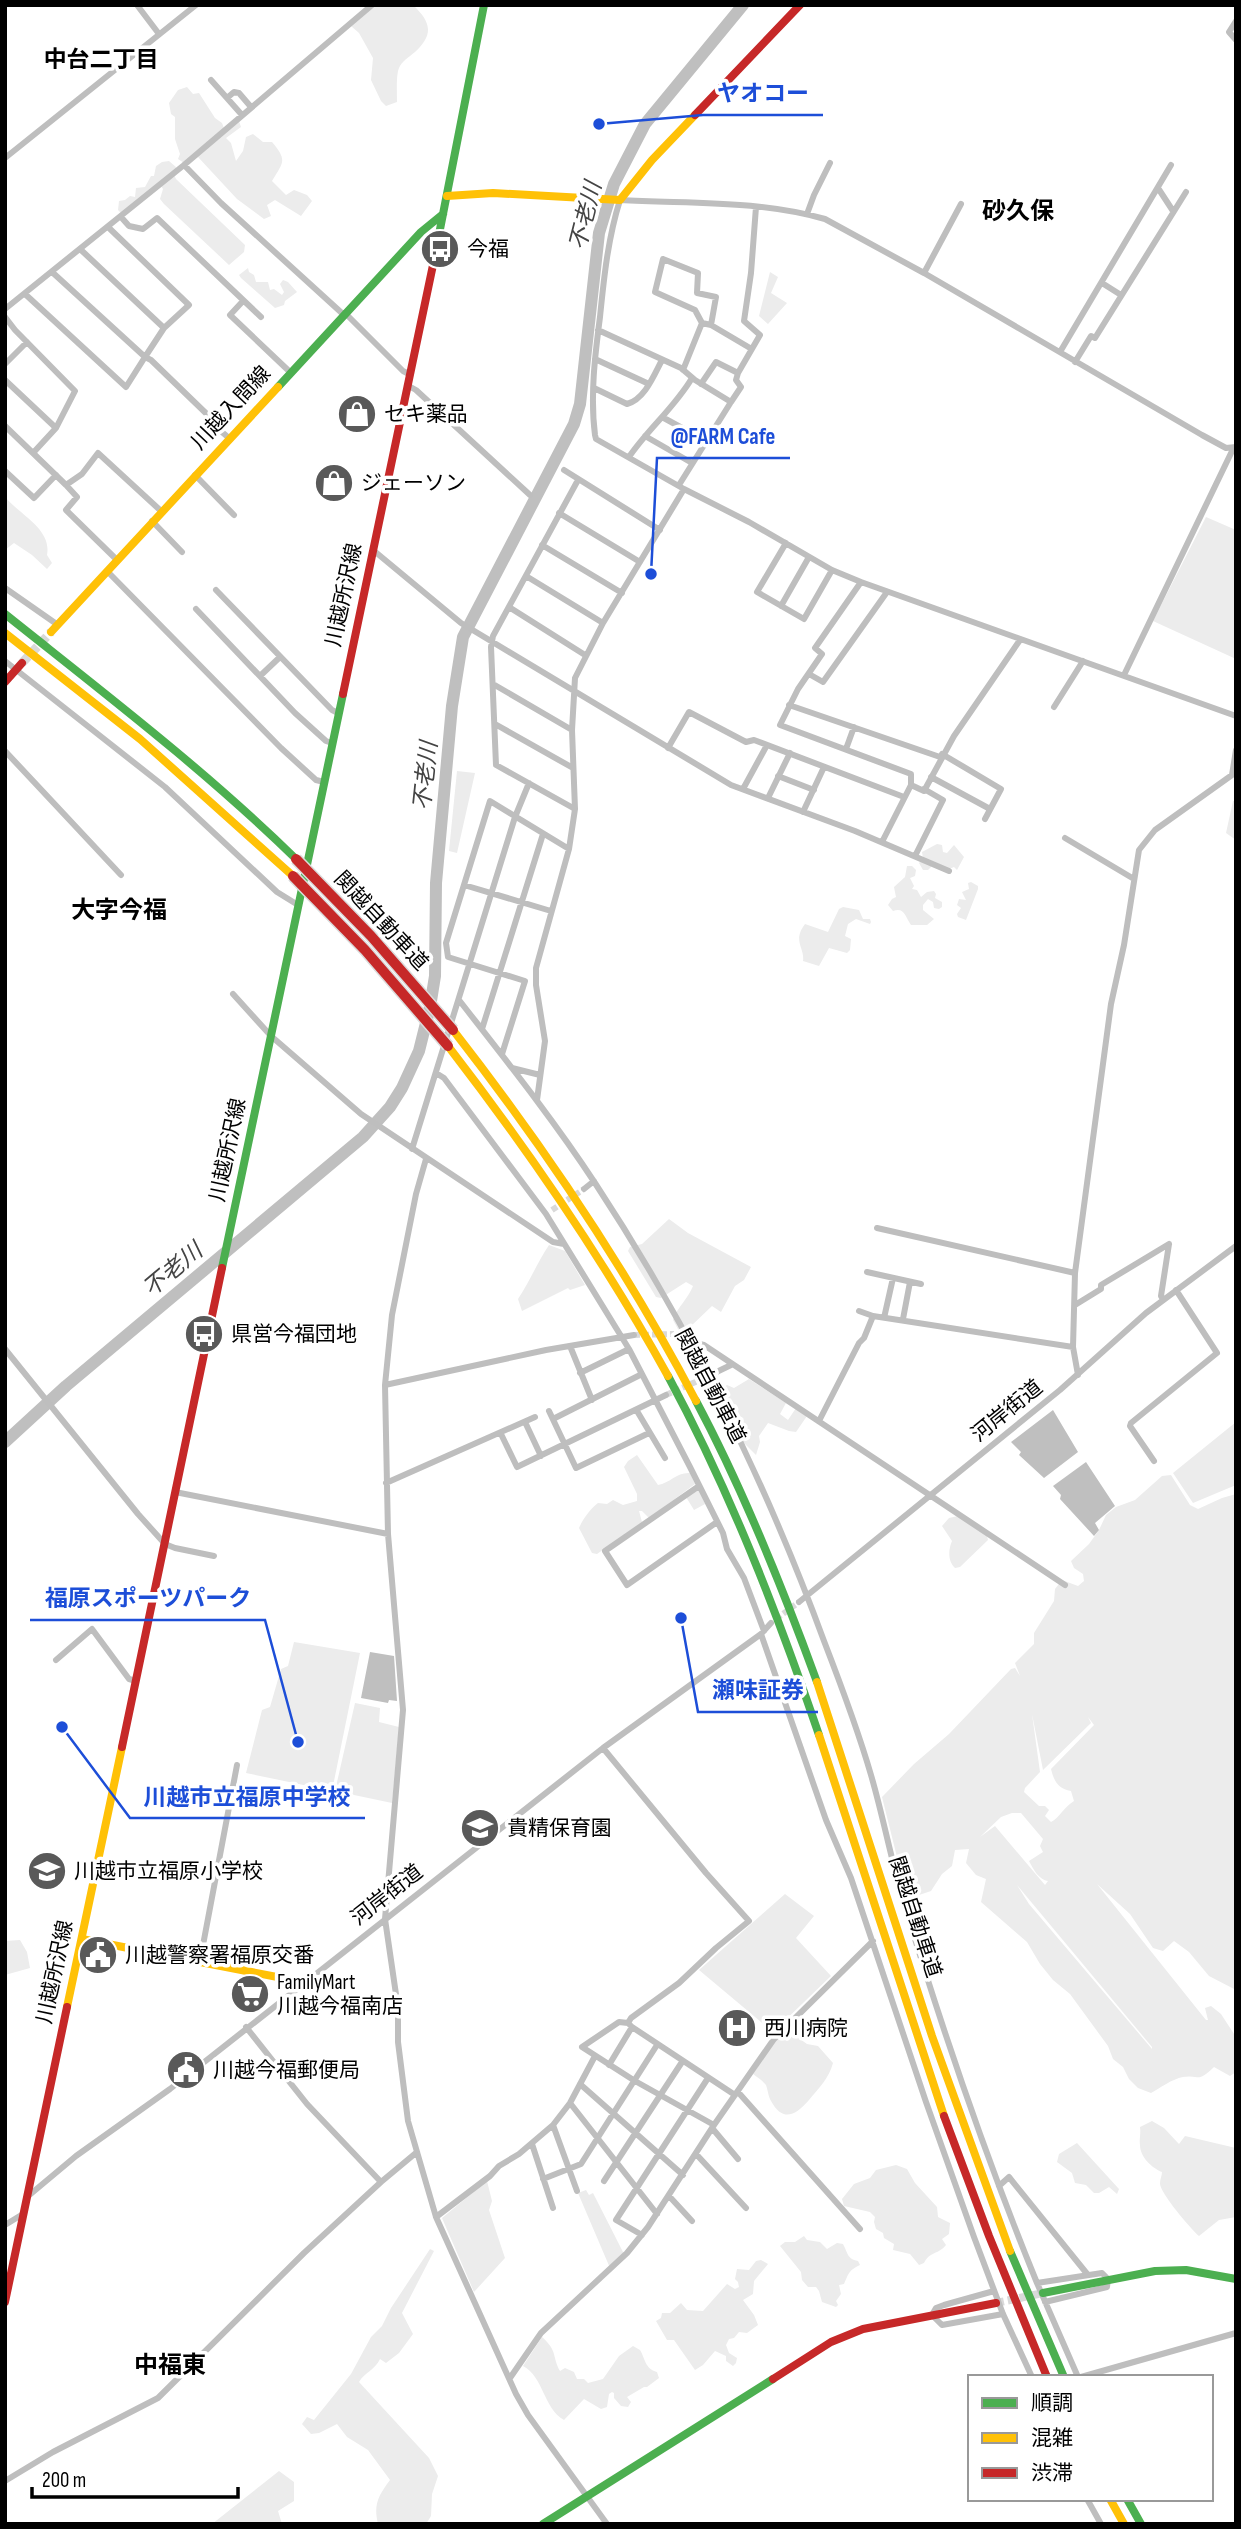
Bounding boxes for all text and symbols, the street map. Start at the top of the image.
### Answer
district label: 中台二丁目 [44,46,159,74]
callout: ヤオコー [703,71,823,115]
text: ヤオコー [717,80,809,108]
water label: 不老川 [564,176,609,253]
district label: 砂久保 [982,197,1054,226]
bus stop icon: 今福 [419,228,461,270]
place label: 今福 [467,237,509,262]
street label: 川越入間線 [186,361,276,455]
shop icon: セキ薬品 [336,393,378,435]
place label: セキ薬品 [384,402,468,427]
callout: @FARM Cafe [657,414,790,458]
text: @FARM Cafe [671,423,775,451]
shop icon: ジェーソン [313,462,355,504]
place label: ジェーソン [361,471,466,496]
street label: 川越所沢線 [321,541,367,649]
water label: 不老川 [408,737,444,812]
street label: 関越自動車道 [329,866,433,976]
district label: 大字今福 [71,896,167,925]
street label: 川越所沢線 [205,1096,251,1204]
water label: 不老川 [138,1235,211,1303]
bus stop icon: 県営今福団地 [183,1313,225,1355]
place label: 県営今福団地 [231,1322,357,1347]
street label: 関越自動車道 [669,1325,751,1447]
street label: 河岸街道 [966,1375,1048,1447]
callout: 福原スポーツパーク [30,1576,265,1620]
text: 福原スポーツパーク [45,1585,251,1613]
callout: 瀬味証券 [698,1668,818,1712]
text: 瀬味証券 [712,1677,804,1705]
callout: 川越市立福原中学校 [130,1774,365,1818]
text: 川越市立福原中学校 [144,1784,351,1812]
school or university icon: 貴精保育園 [459,1807,501,1849]
place label: 貴精保育園 [507,1816,612,1841]
school or university icon: 川越市立福原小学校 [26,1850,68,1892]
street label: 関越自動車道 [884,1853,946,1981]
place label: 川越市立福原小学校 [74,1859,263,1884]
street label: 河岸街道 [346,1859,428,1931]
street label: 川越所沢線 [32,1918,78,2026]
public building icon: 川越警察署福原交番 [77,1934,119,1976]
place label: 川越警察署福原交番 [125,1943,314,1968]
place label: FamilyMart 川越今福南店 [277,1970,403,2019]
supermarket icon: FamilyMart 川越今福南店 [229,1973,271,2015]
hospital icon: 西川病院 [716,2007,758,2049]
place label: 西川病院 [764,2016,848,2041]
public building icon: 川越今福郵便局 [165,2049,207,2091]
place label: 川越今福郵便局 [213,2058,360,2083]
district label: 中福東 [134,2351,206,2380]
legend [968,2375,1213,2501]
text: 順調 [1031,2391,1073,2416]
text: 混雑 [1031,2426,1073,2451]
scale bar [32,2456,238,2500]
text: 渋滞 [1031,2461,1073,2486]
text: 200 m [42,2468,86,2493]

